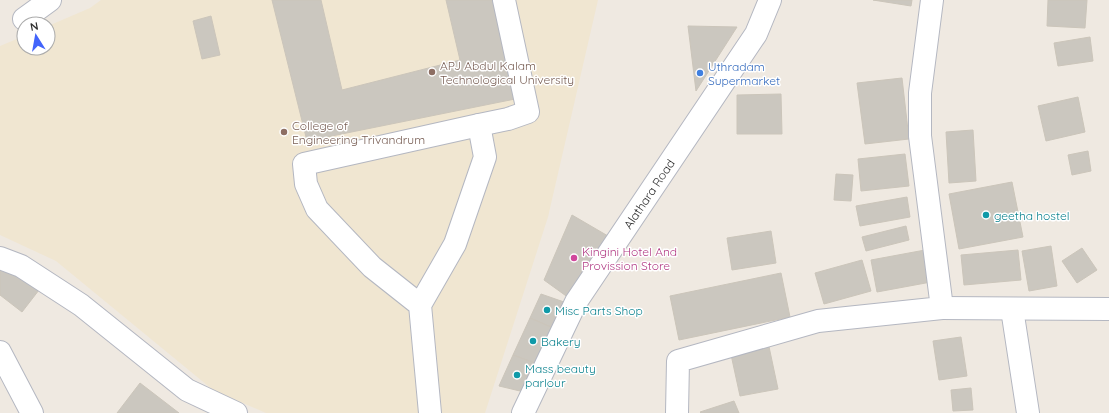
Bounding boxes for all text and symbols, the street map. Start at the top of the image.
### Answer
north arrow [16,16,56,56]
text: N [29,19,39,34]
place label: APJ Abdul Kalam Technological University [440,58,574,87]
place label: Uthradam Supermarket [708,59,780,88]
marker: APJ Abdul Kalam Technological University [427,67,437,77]
marker: Uthradam Supermarket [695,68,705,78]
place label: College of Engineering Trivandrum [292,118,425,147]
marker: College of Engineering Trivandrum [279,127,289,137]
street label: Alathara Road [620,156,678,232]
place label: geetha hostel [994,208,1069,223]
marker: geetha hostel [981,210,991,220]
place label: Kingini Hotel And Provission Store [582,244,677,273]
marker: Kingini Hotel And Provission Store [569,253,579,263]
place label: Misc Parts Shop [555,303,643,318]
marker: Misc Parts Shop [542,305,552,315]
place label: Bakery [541,334,580,349]
marker: Bakery [528,336,538,346]
place label: Mass beauty parlour [525,361,596,390]
marker: Mass beauty parlour [512,370,522,380]

